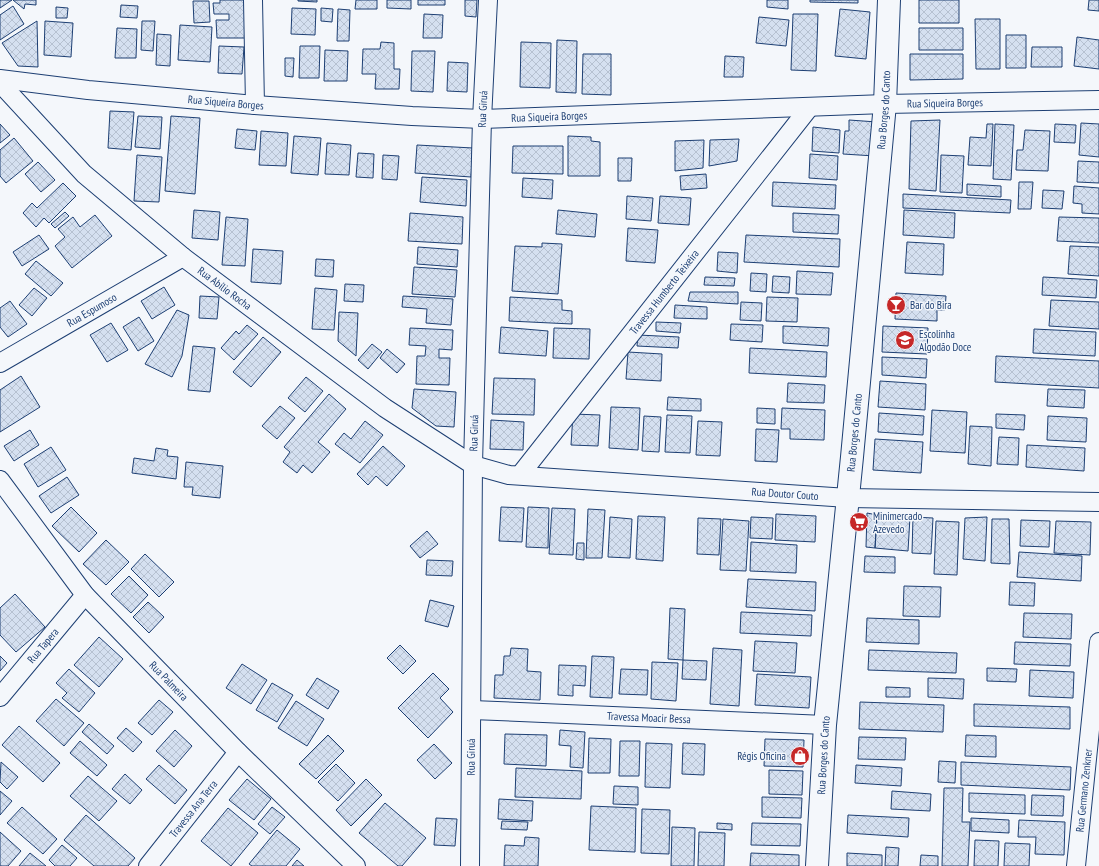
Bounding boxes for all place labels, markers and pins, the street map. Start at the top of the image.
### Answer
bar icon: Bar do Bira [885,294,907,316]
place label: Bar do Bira [910,298,952,312]
place label: Escolinha Algodão Doce [919,327,972,354]
school or university icon: Escolinha Algodão Doce [894,329,916,351]
place label: Minimercado Azevedo [873,509,922,536]
supermarket icon: Minimercado Azevedo [848,511,870,533]
shop icon: Régis Oficina [789,745,811,767]
place label: Régis Oficina [737,749,786,763]

